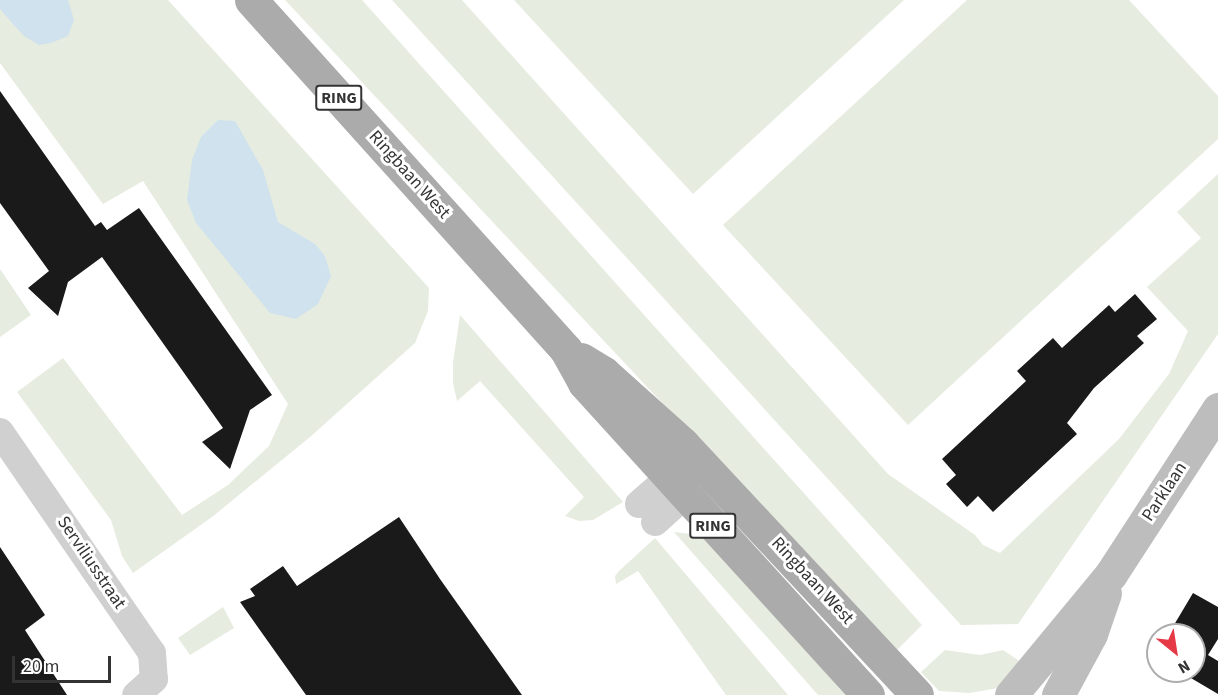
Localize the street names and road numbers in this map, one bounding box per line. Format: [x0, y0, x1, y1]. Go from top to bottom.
road number: RING [315, 85, 363, 111]
street label: Ringbaan West [364, 126, 454, 224]
street label: Parklaan [1138, 458, 1192, 526]
street label: Serviliusstraat [52, 512, 130, 614]
road number: RING [689, 513, 737, 539]
street label: Ringbaan West [766, 533, 858, 629]

